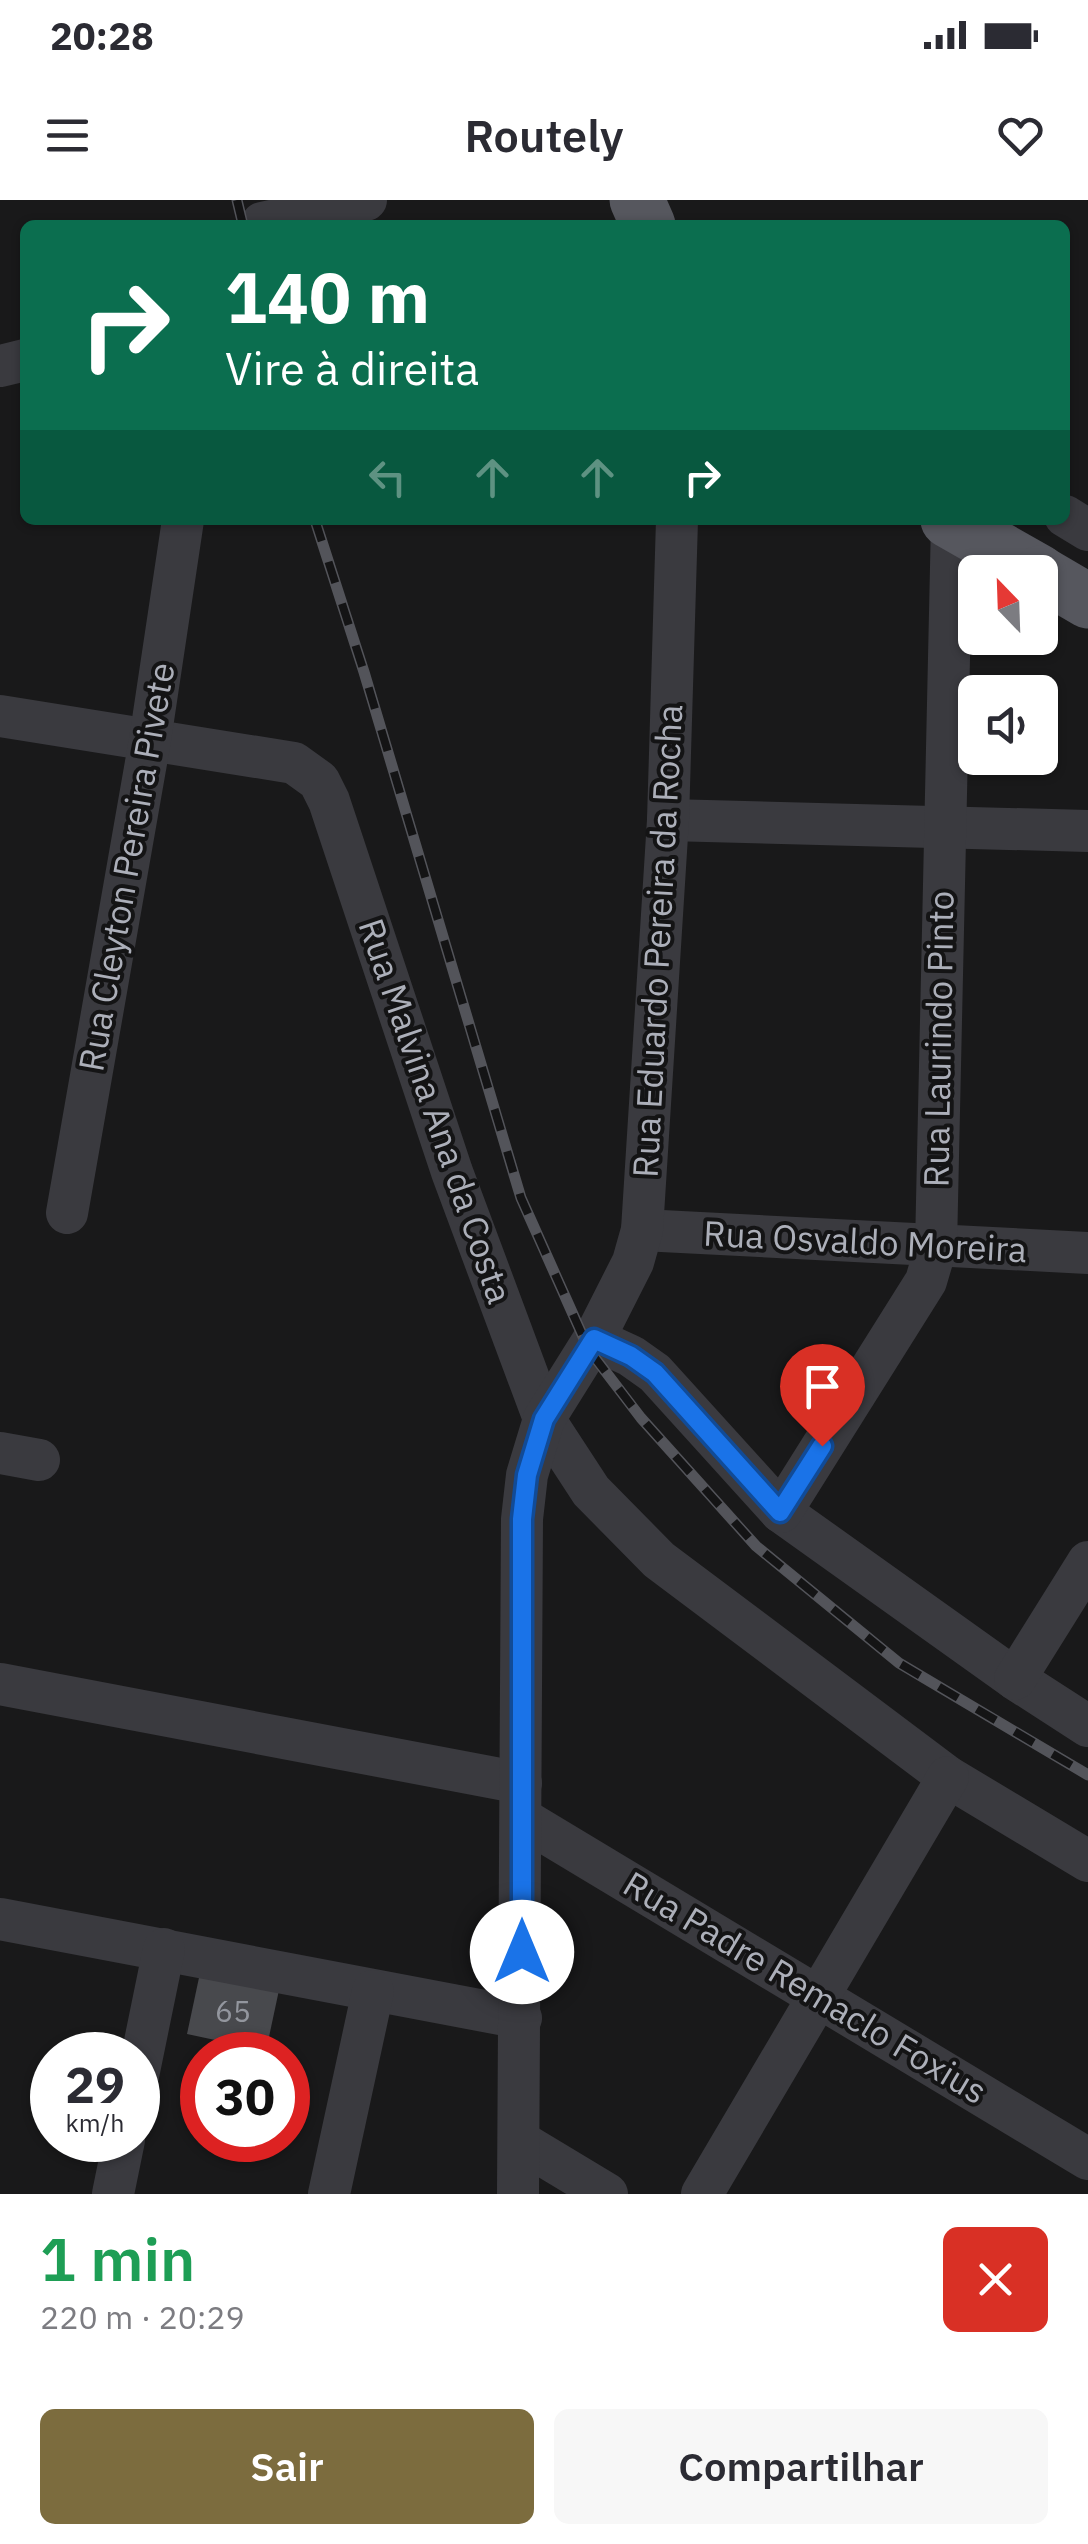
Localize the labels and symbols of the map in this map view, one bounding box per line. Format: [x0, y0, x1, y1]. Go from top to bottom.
north arrow [958, 555, 1058, 655]
street label: Rua Cleyton Pereira Pivete [67, 659, 185, 1075]
street label: Rua Eduardo Pereira da Rocha [622, 703, 692, 1179]
street label: Rua Laurindo Pinto [912, 890, 964, 1188]
street label: Rua Malvina Ana da Costa [348, 912, 523, 1309]
street label: Rua Osvaldo Moreira [702, 1210, 1028, 1272]
pin [780, 1344, 865, 1447]
street label: Rua Padre Remaclo Foxius [615, 1860, 996, 2114]
position arrow [470, 1900, 574, 2004]
house number: 65 [215, 1991, 251, 2030]
speed limit sign: 30 [180, 2032, 310, 2162]

